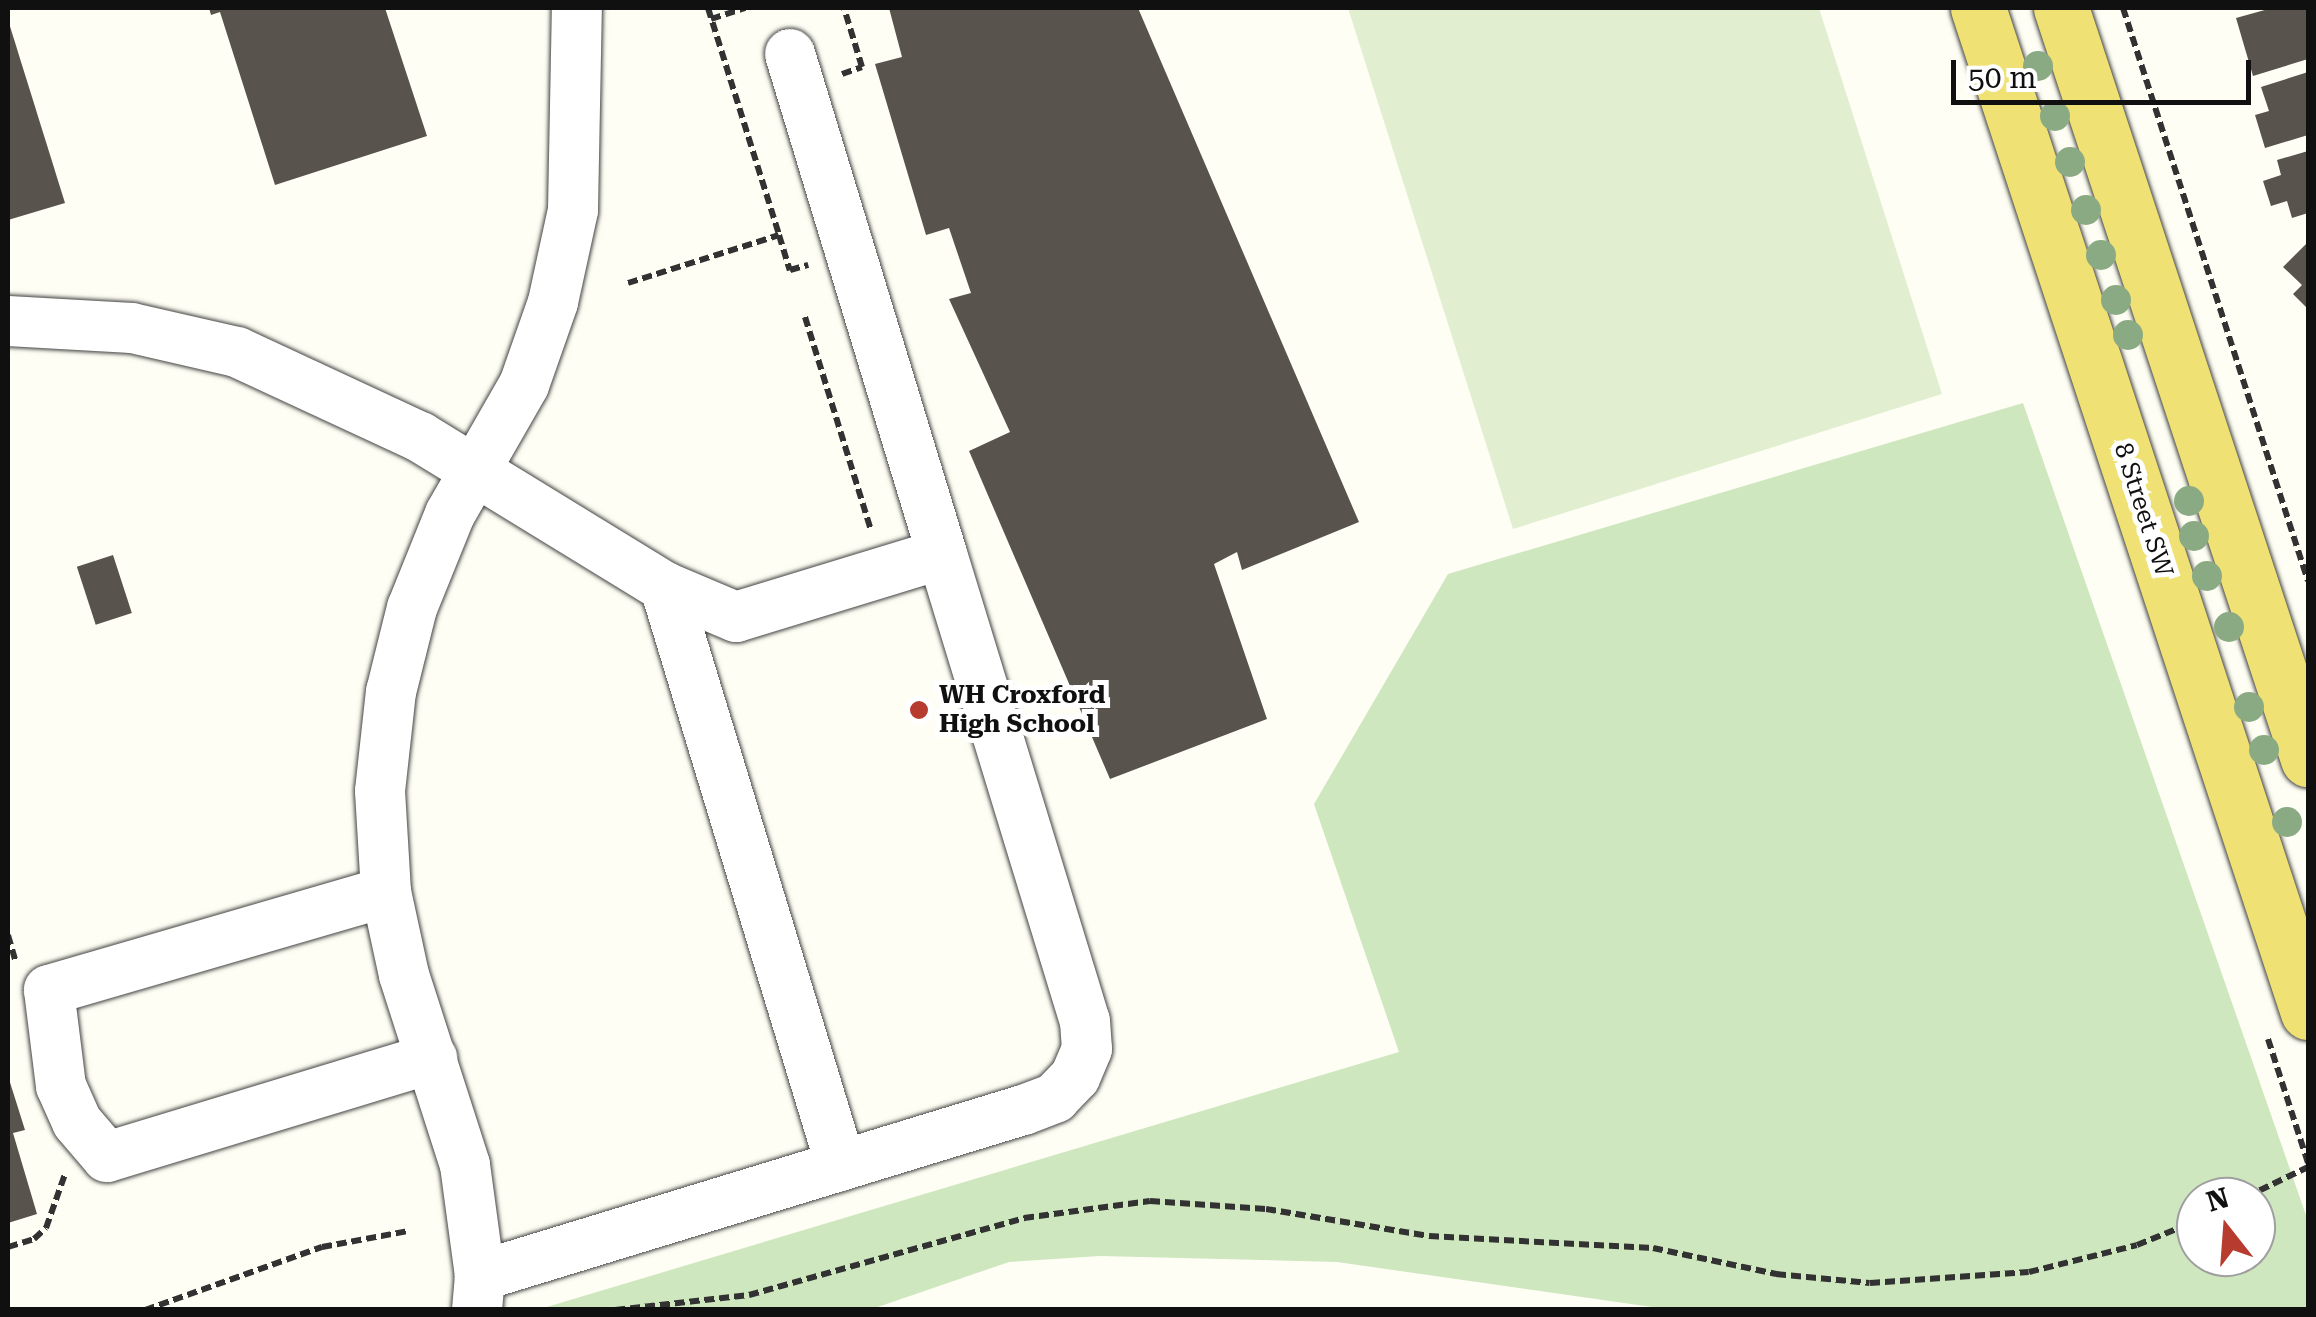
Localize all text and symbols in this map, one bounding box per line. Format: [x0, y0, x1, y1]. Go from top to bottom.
scale bar [1956, 40, 2256, 102]
text: 50 m [1968, 60, 2037, 95]
street label: 8 Street SW [2107, 439, 2179, 581]
place label: WH Croxford High School [939, 681, 1105, 740]
marker: WH Croxford High School [908, 699, 930, 721]
north arrow [2176, 1177, 2276, 1277]
text: N [2203, 1181, 2233, 1219]

